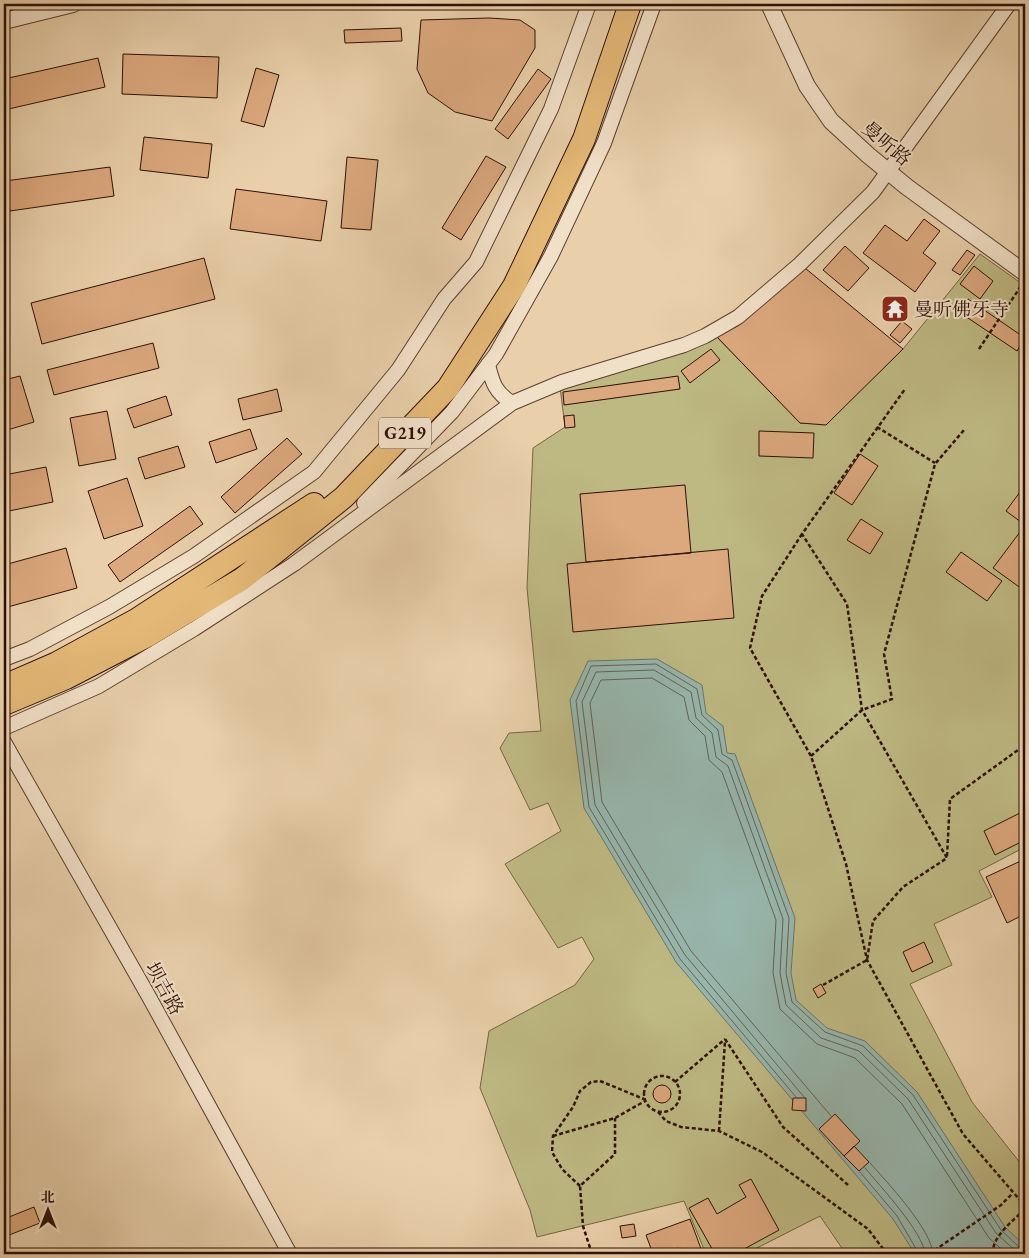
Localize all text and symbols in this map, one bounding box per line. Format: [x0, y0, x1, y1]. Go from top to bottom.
street label: 曼听路 [857, 115, 917, 171]
temple icon: 曼听佛牙寺 [880, 294, 910, 324]
place label: 曼听佛牙寺 [914, 297, 1009, 322]
road number: G219 [379, 418, 431, 448]
street label: 坝吉路 [140, 957, 189, 1019]
north arrow [22, 1186, 72, 1236]
text: 北 [41, 1188, 55, 1206]

